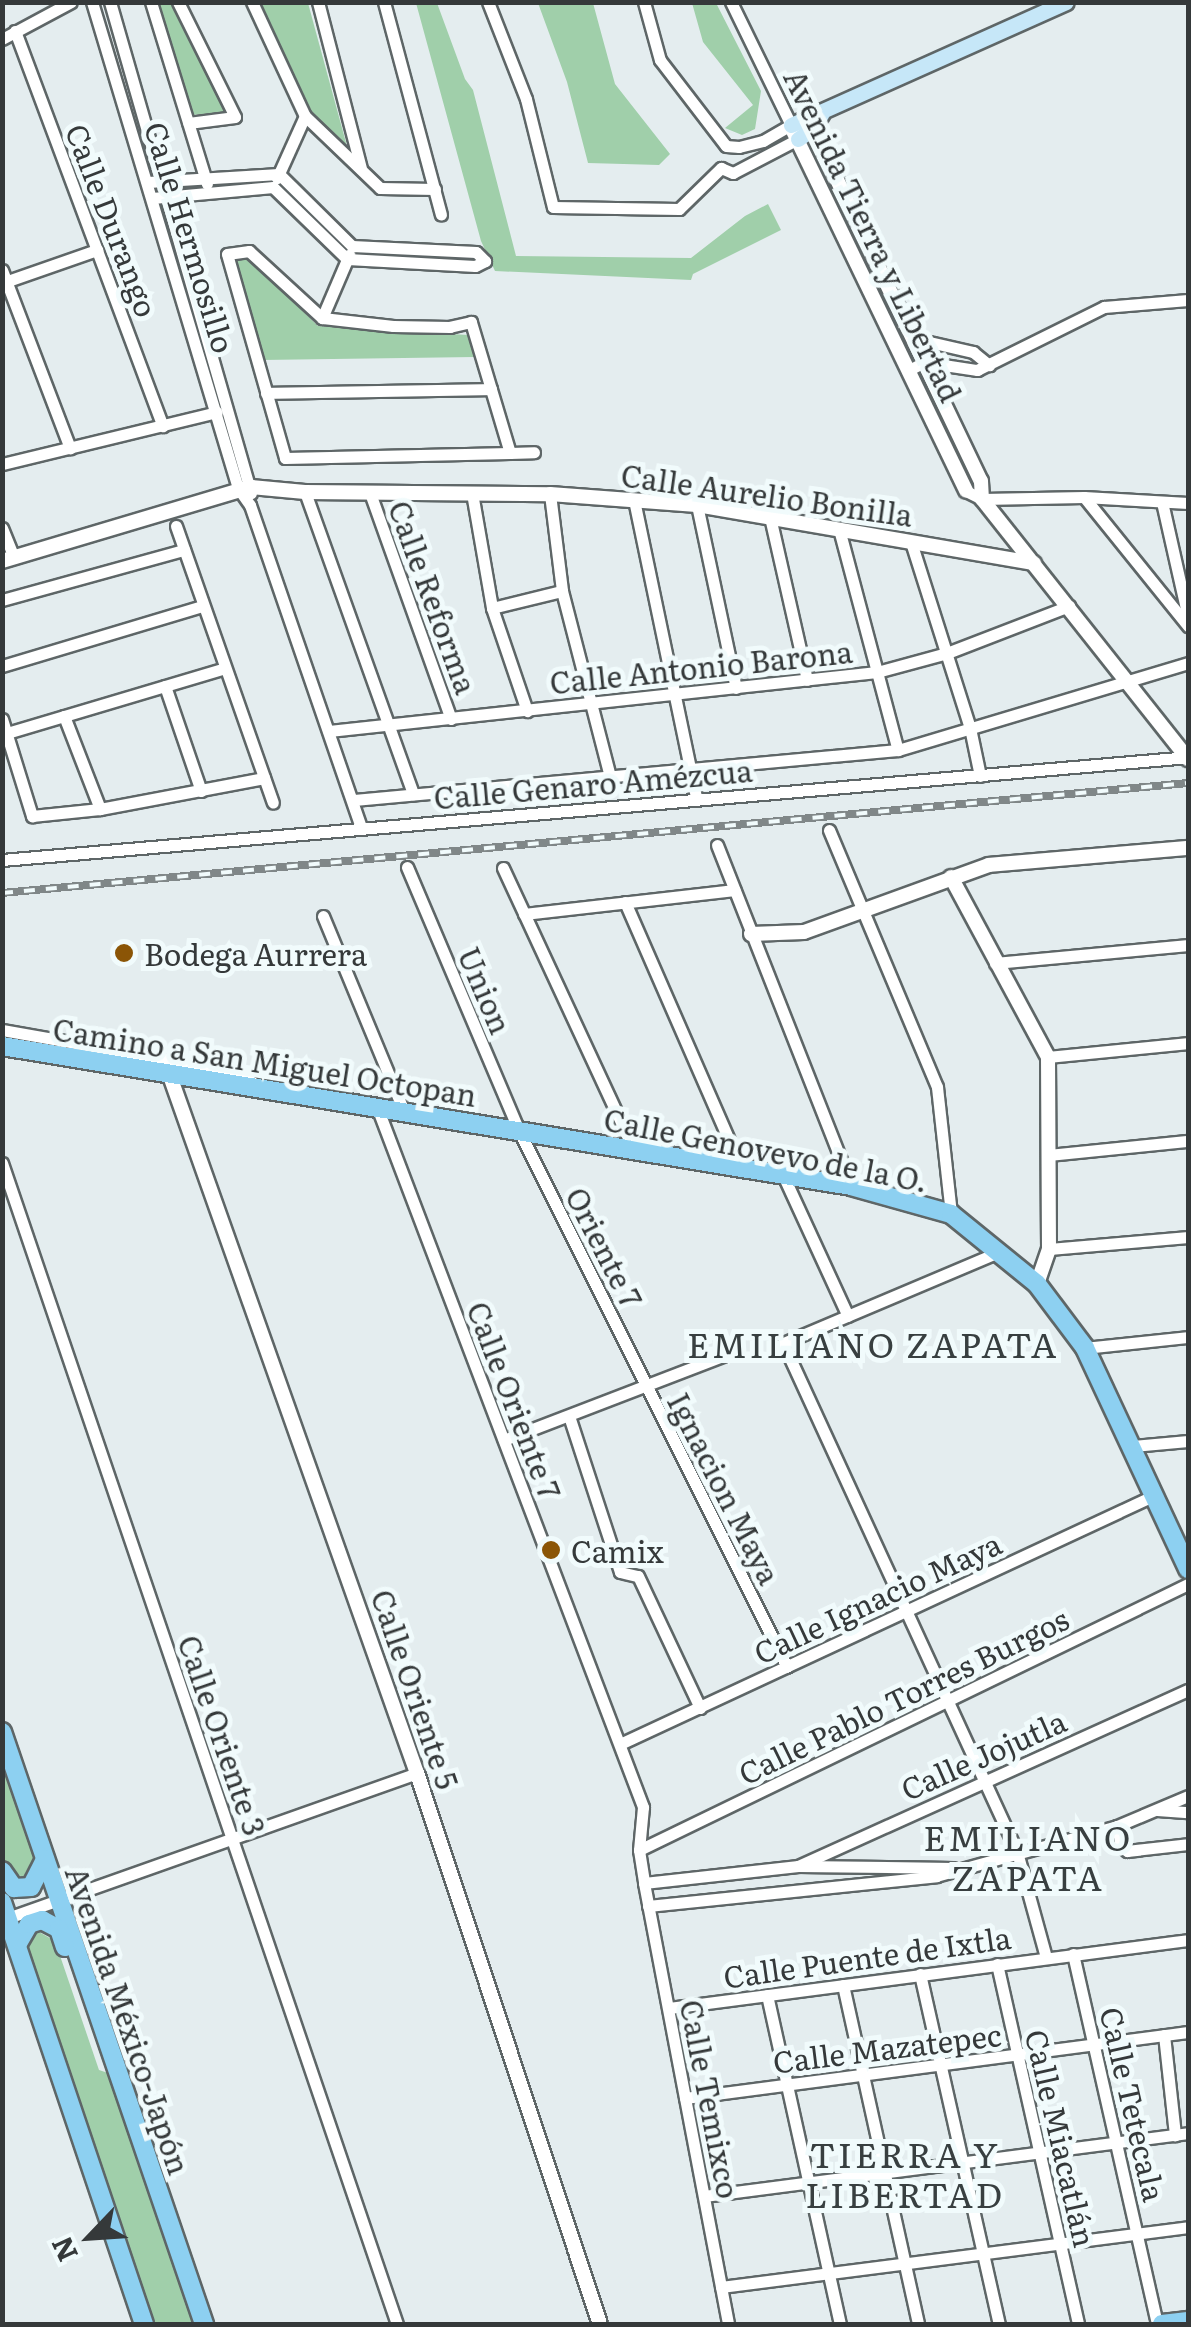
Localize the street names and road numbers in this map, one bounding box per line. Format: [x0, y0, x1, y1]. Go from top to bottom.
street label: Avenida Tierra y Libertad [778, 63, 970, 407]
street label: Calle Hermosillo [139, 117, 243, 357]
street label: Calle Durango [60, 118, 166, 322]
street label: Calle Aurelio Bonilla [619, 456, 915, 532]
street label: Calle Reforma [382, 496, 486, 698]
street label: Calle Antonio Barona [548, 632, 854, 700]
street label: Calle Genaro Amézcua [432, 751, 754, 815]
street label: Union [452, 941, 520, 1039]
street label: Camino a San Miguel Octopan [51, 1010, 479, 1112]
street label: Calle Genovevo de la O. [601, 1100, 931, 1198]
street label: Oriente 7 [559, 1181, 651, 1313]
street label: Calle Oriente 7 [461, 1296, 569, 1504]
street label: Ignacion Maya [661, 1386, 789, 1590]
street label: Calle Ignacio Maya [748, 1524, 1006, 1670]
street label: Calle Oriente 5 [365, 1585, 467, 1793]
street label: Calle Pablo Torres Burgos [732, 1599, 1074, 1791]
street label: Calle Oriente 3 [172, 1630, 274, 1840]
street label: Calle Jojutla [895, 1702, 1071, 1806]
street label: Avenida México-Japón [59, 1861, 199, 2179]
street label: Calle Puente de Ixtla [721, 1918, 1013, 1994]
street label: Calle Temixco [674, 1997, 748, 2201]
street label: Calle Tetecala [1094, 2003, 1174, 2205]
street label: Calle Mazatepec [771, 2015, 1003, 2079]
street label: Calle Miacatlán [1019, 2026, 1105, 2250]

